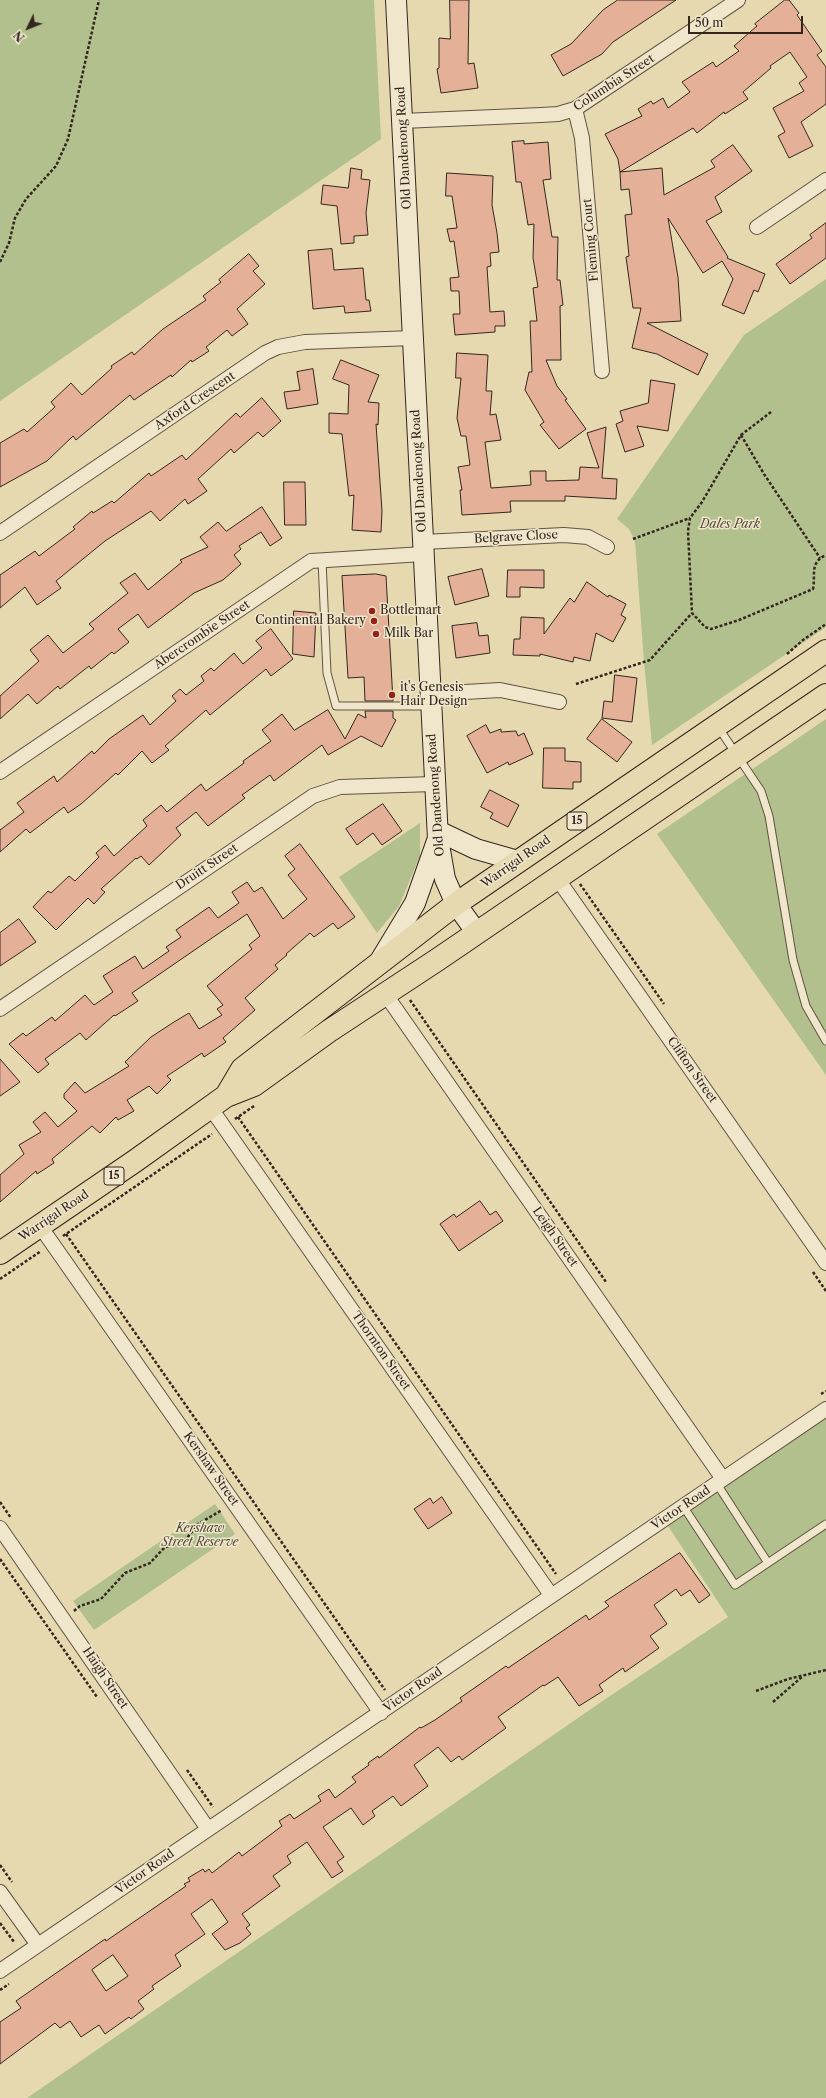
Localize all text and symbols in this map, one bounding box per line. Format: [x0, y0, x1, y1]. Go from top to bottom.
north arrow [8, 8, 48, 48]
scale bar [690, 8, 805, 34]
text: 50 m [695, 15, 724, 30]
text: N [11, 28, 28, 44]
street label: Columbia Street [571, 52, 657, 114]
street label: Old Dandenong Road [394, 86, 414, 210]
street label: Fleming Court [580, 198, 602, 282]
street label: Axford Crescent [152, 369, 238, 433]
street label: Old Dandenong Road [409, 409, 429, 533]
park label: Dales Park [700, 518, 760, 532]
street label: Belgrave Close [474, 528, 558, 546]
street label: Abercrombie Street [151, 598, 253, 672]
place label: Bottlemart [380, 604, 441, 618]
marker: Bottlemart [367, 606, 377, 616]
place label: Continental Bakery [255, 614, 366, 628]
marker: Continental Bakery [369, 616, 379, 626]
place label: Milk Bar [384, 627, 433, 641]
marker: Milk Bar [371, 629, 381, 639]
place label: it's Genesis Hair Design [400, 681, 468, 709]
marker: it's Genesis Hair Design [387, 690, 397, 700]
street label: Old Dandenong Road [425, 733, 447, 857]
road number: 15 [567, 812, 587, 830]
street label: Warrigal Road [479, 833, 553, 891]
street label: Druitt Street [173, 841, 241, 893]
street label: Clifton Street [664, 1034, 720, 1106]
road number: 15 [104, 1167, 124, 1185]
street label: Warrigal Road [16, 1187, 92, 1245]
street label: Leigh Street [529, 1204, 581, 1270]
street label: Thornton Street [349, 1309, 413, 1393]
street label: Kershaw Street [180, 1429, 242, 1509]
street label: Victor Road [649, 1483, 713, 1533]
park label: Kershaw Street Reserve [162, 1522, 238, 1550]
street label: Haigh Street [79, 1644, 131, 1712]
street label: Victor Road [381, 1665, 445, 1715]
street label: Victor Road [113, 1847, 177, 1897]

